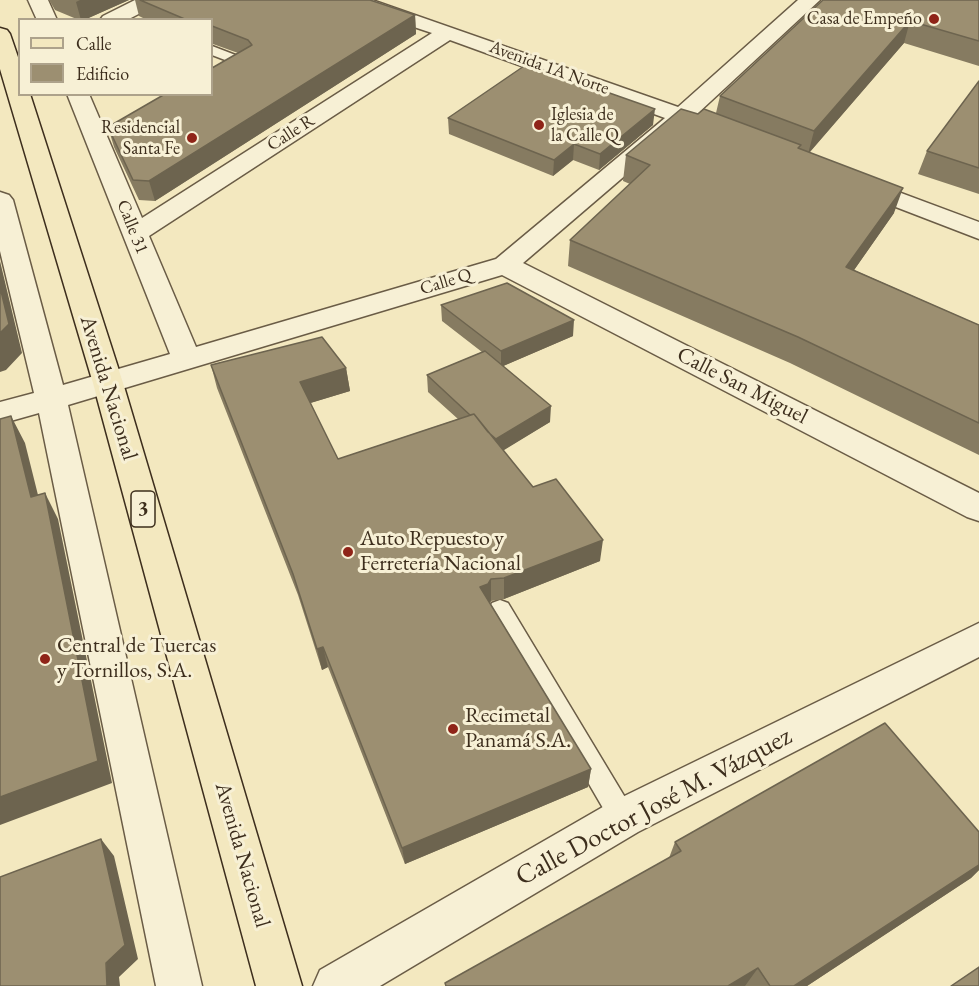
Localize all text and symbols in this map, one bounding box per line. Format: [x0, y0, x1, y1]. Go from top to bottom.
place label: Casa de Empeño [807, 8, 922, 30]
marker: Casa de Empeño [927, 12, 941, 26]
legend [18, 18, 213, 96]
text: Calle [76, 32, 112, 55]
street label: Avenida 1A Norte [486, 36, 612, 100]
text: Edificio [76, 62, 129, 85]
place label: Iglesia de la Calle Q [551, 104, 619, 146]
street label: Calle R [263, 110, 319, 156]
place label: Residencial Santa Fe [101, 117, 180, 160]
marker: Iglesia de la Calle Q [532, 118, 546, 132]
marker: Residencial Santa Fe [185, 131, 199, 145]
street label: Calle 31 [111, 197, 153, 257]
street label: Calle Q [418, 264, 474, 300]
street label: Avenida Nacional [73, 313, 143, 463]
street label: Calle San Miguel [672, 342, 812, 430]
road number: 3 [131, 491, 155, 527]
place label: Auto Repuesto y Ferretería Nacional [360, 526, 521, 578]
marker: Auto Repuesto y Ferretería Nacional [341, 545, 355, 559]
place label: Central de Tuercas y Tornillos, S.A. [57, 633, 216, 684]
marker: Central de Tuercas y Tornillos, S.A. [38, 652, 52, 666]
place label: Recimetal Panamá S.A. [465, 703, 571, 754]
street label: Calle Doctor José M. Vázquez [510, 720, 798, 894]
marker: Recimetal Panamá S.A. [446, 722, 460, 736]
street label: Avenida Nacional [209, 779, 275, 931]

